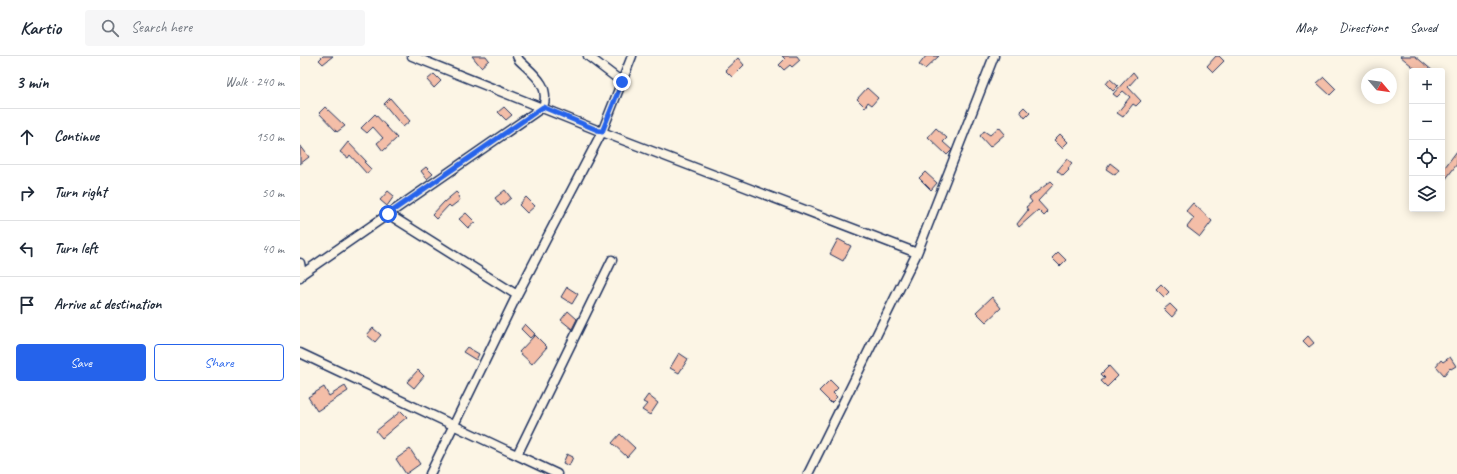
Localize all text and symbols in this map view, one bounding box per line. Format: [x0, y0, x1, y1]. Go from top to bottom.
search box [85, 10, 365, 46]
text: Kartio [20, 16, 61, 40]
icon: search [99, 17, 121, 39]
text: Search here [131, 18, 192, 37]
text: Map [1296, 19, 1317, 36]
text: Directions [1339, 19, 1388, 36]
text: Saved [1410, 19, 1437, 36]
north arrow [1361, 68, 1397, 104]
map controls [1409, 68, 1445, 212]
button: + [1409, 68, 1445, 104]
text: 3 min [16, 72, 49, 93]
route end [613, 73, 631, 91]
text: Walk · 240 m [225, 74, 284, 90]
button: − [1409, 104, 1445, 140]
icon: ahead [16, 126, 38, 148]
text: Continue [54, 127, 99, 146]
text: 150 m [256, 129, 284, 145]
button: locate [1409, 140, 1445, 176]
button: layers [1409, 176, 1445, 212]
icon: right [16, 182, 38, 204]
text: Turn right [54, 183, 107, 202]
text: 50 m [262, 185, 284, 201]
route start [379, 205, 397, 223]
icon: left [16, 238, 38, 260]
text: Turn left [54, 239, 97, 258]
text: 40 m [262, 241, 284, 257]
icon: arrive [16, 294, 38, 316]
text: Arrive at destination [54, 295, 161, 314]
button: Save [16, 344, 146, 381]
button: Share [154, 344, 284, 381]

